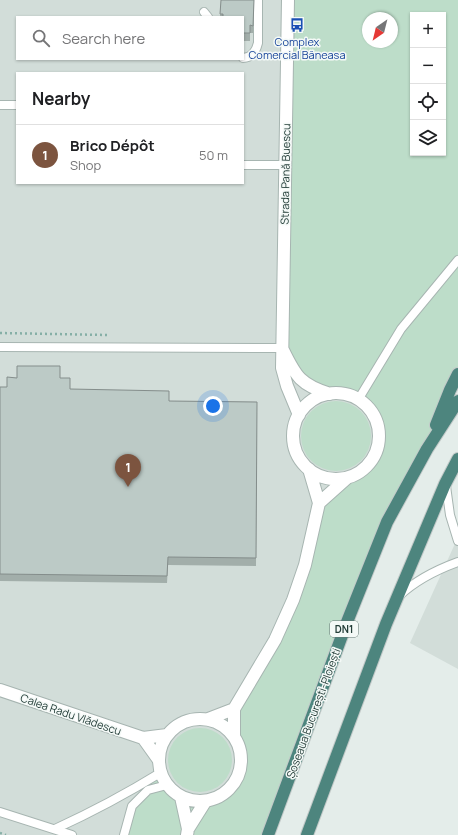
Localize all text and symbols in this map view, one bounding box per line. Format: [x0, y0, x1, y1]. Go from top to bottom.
north arrow [362, 12, 398, 48]
map controls [410, 12, 446, 156]
button: + [410, 12, 446, 48]
search box [16, 16, 244, 60]
bus stop icon: Complex Comercial Băneasa [289, 17, 305, 33]
icon: search [30, 27, 52, 49]
text: Search here [62, 28, 145, 49]
place label: Complex Comercial Băneasa [249, 34, 346, 62]
button: − [410, 48, 446, 84]
button: locate [410, 84, 446, 120]
text: Nearby [32, 87, 90, 110]
button: layers [410, 120, 446, 156]
street label: Strada Pană Buescu [277, 123, 293, 225]
text: Brico Dépôt [70, 135, 155, 156]
text: 1 [42, 146, 48, 164]
text: 50 m [199, 146, 228, 164]
text: Shop [70, 156, 101, 174]
your location [203, 396, 223, 416]
pin: 1 [115, 454, 141, 487]
road number: DN1 [330, 621, 358, 637]
street label: Șoseaua București-Ploiești [282, 646, 344, 780]
street label: Calea Radu Vlădescu [18, 690, 124, 738]

